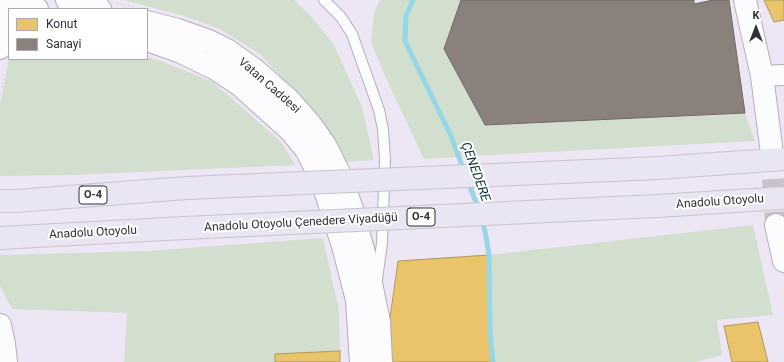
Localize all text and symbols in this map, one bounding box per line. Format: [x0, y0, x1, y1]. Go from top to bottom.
legend [8, 8, 148, 60]
north arrow [736, 8, 776, 48]
text: K [753, 9, 760, 22]
text: Konut [46, 17, 77, 31]
text: Sanayi [46, 37, 81, 51]
street label: Vatan Caddesi [235, 55, 303, 117]
water label: ÇENEDERE [457, 140, 493, 204]
road number: O-4 [79, 186, 107, 204]
street label: Anadolu Otoyolu [676, 192, 764, 212]
road number: O-4 [407, 208, 435, 226]
street label: Anadolu Otoyolu Çenedere Viyadüğü [204, 211, 398, 235]
street label: Anadolu Otoyolu [49, 224, 137, 242]

